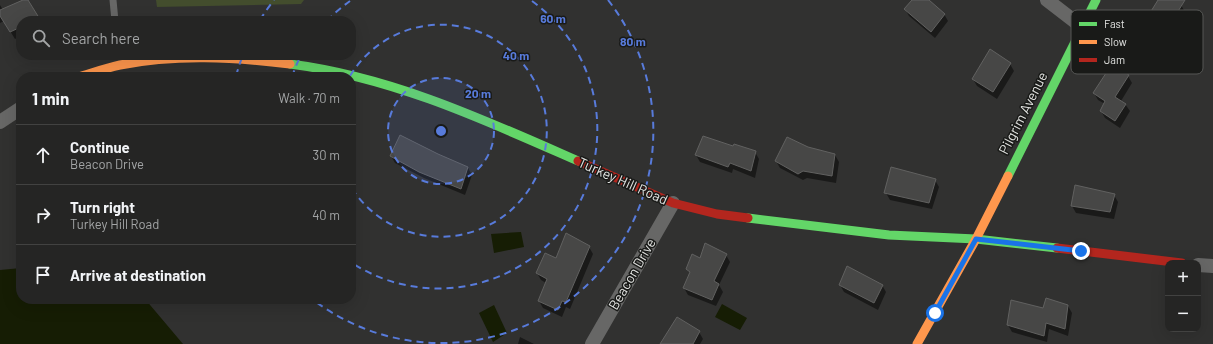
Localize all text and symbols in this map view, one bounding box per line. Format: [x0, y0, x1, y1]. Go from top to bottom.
legend [1071, 10, 1203, 74]
text: 60 m [540, 11, 566, 25]
search box [16, 16, 356, 60]
text: Fast [1104, 17, 1125, 30]
icon: search [30, 27, 52, 49]
text: Search here [62, 29, 140, 47]
text: 80 m [620, 34, 646, 48]
text: Slow [1104, 35, 1127, 48]
text: 40 m [503, 48, 529, 62]
text: Jam [1104, 53, 1125, 66]
street label: Pilgrim Avenue [995, 69, 1051, 157]
text: 20 m [465, 86, 491, 100]
text: 1 min [32, 88, 69, 108]
text: Walk · 70 m [278, 90, 340, 106]
centre of rings [434, 124, 448, 138]
text: Continue [70, 138, 130, 156]
icon: ahead [32, 144, 54, 166]
text: 30 m [313, 147, 340, 163]
street label: Turkey Hill Road [576, 153, 671, 208]
text: Beacon Drive [70, 156, 144, 172]
text: Turn right [70, 198, 135, 216]
icon: right [32, 204, 54, 226]
text: 40 m [312, 207, 340, 223]
text: Turkey Hill Road [70, 216, 159, 232]
street label: Beacon Drive [604, 235, 659, 313]
route end [1072, 242, 1090, 260]
map controls [1165, 260, 1201, 332]
button: + [1165, 260, 1201, 296]
icon: arrive [32, 264, 54, 286]
text: Arrive at destination [70, 266, 206, 284]
button: − [1165, 296, 1201, 332]
route start [926, 304, 944, 322]

